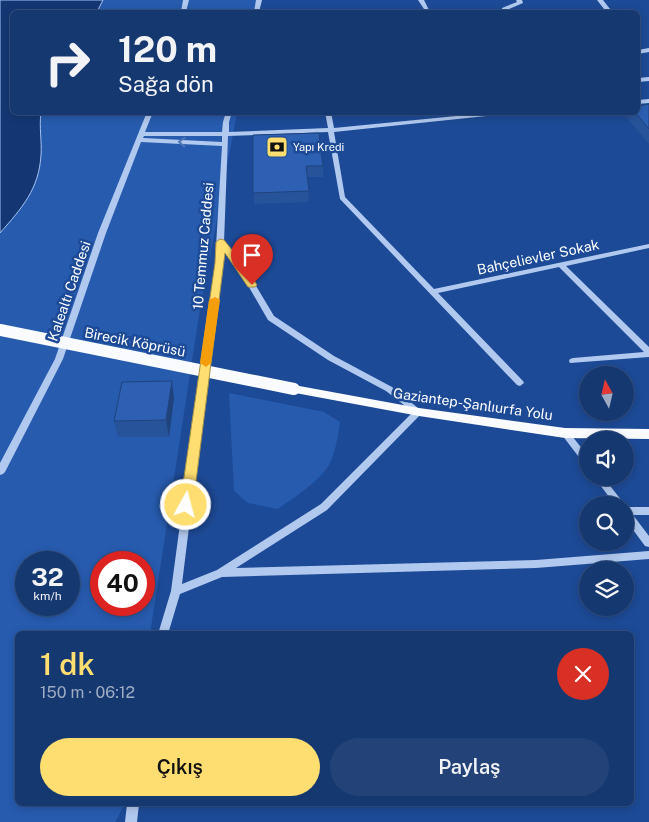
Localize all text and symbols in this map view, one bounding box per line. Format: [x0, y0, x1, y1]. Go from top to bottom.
text: 120 m [118, 29, 217, 70]
icon: right [35, 30, 100, 95]
text: Sağa dön [118, 71, 214, 97]
bank icon: Yapı Kredi [265, 135, 289, 159]
one-way arrow [178, 137, 186, 148]
place label: Yapı Kredi [293, 141, 344, 153]
street label: 10 Temmuz Caddesi [189, 182, 217, 310]
pin [231, 234, 273, 285]
street label: Bahçelievler Sokak [475, 236, 601, 278]
street label: Kalealtı Caddesi [44, 239, 94, 343]
icon: arrive [238, 241, 266, 269]
street label: Birecik Köprüsü [83, 324, 187, 360]
north arrow [579, 366, 634, 421]
map controls [579, 366, 634, 616]
street label: Gaziantep-Şanlıurfa Yolu [392, 385, 554, 423]
button: sound [579, 431, 634, 486]
position arrow [159, 478, 211, 530]
button: search [579, 496, 634, 551]
speed limit sign: 40 [90, 551, 155, 616]
button: layers [579, 561, 634, 616]
text: 32 [31, 562, 64, 592]
text: km/h [33, 589, 62, 603]
text: 1 dk [40, 646, 95, 682]
button: close [557, 648, 609, 700]
text: 150 m · 06:12 [40, 683, 135, 702]
button: Çıkış [40, 738, 320, 796]
button: Paylaş [330, 738, 609, 796]

